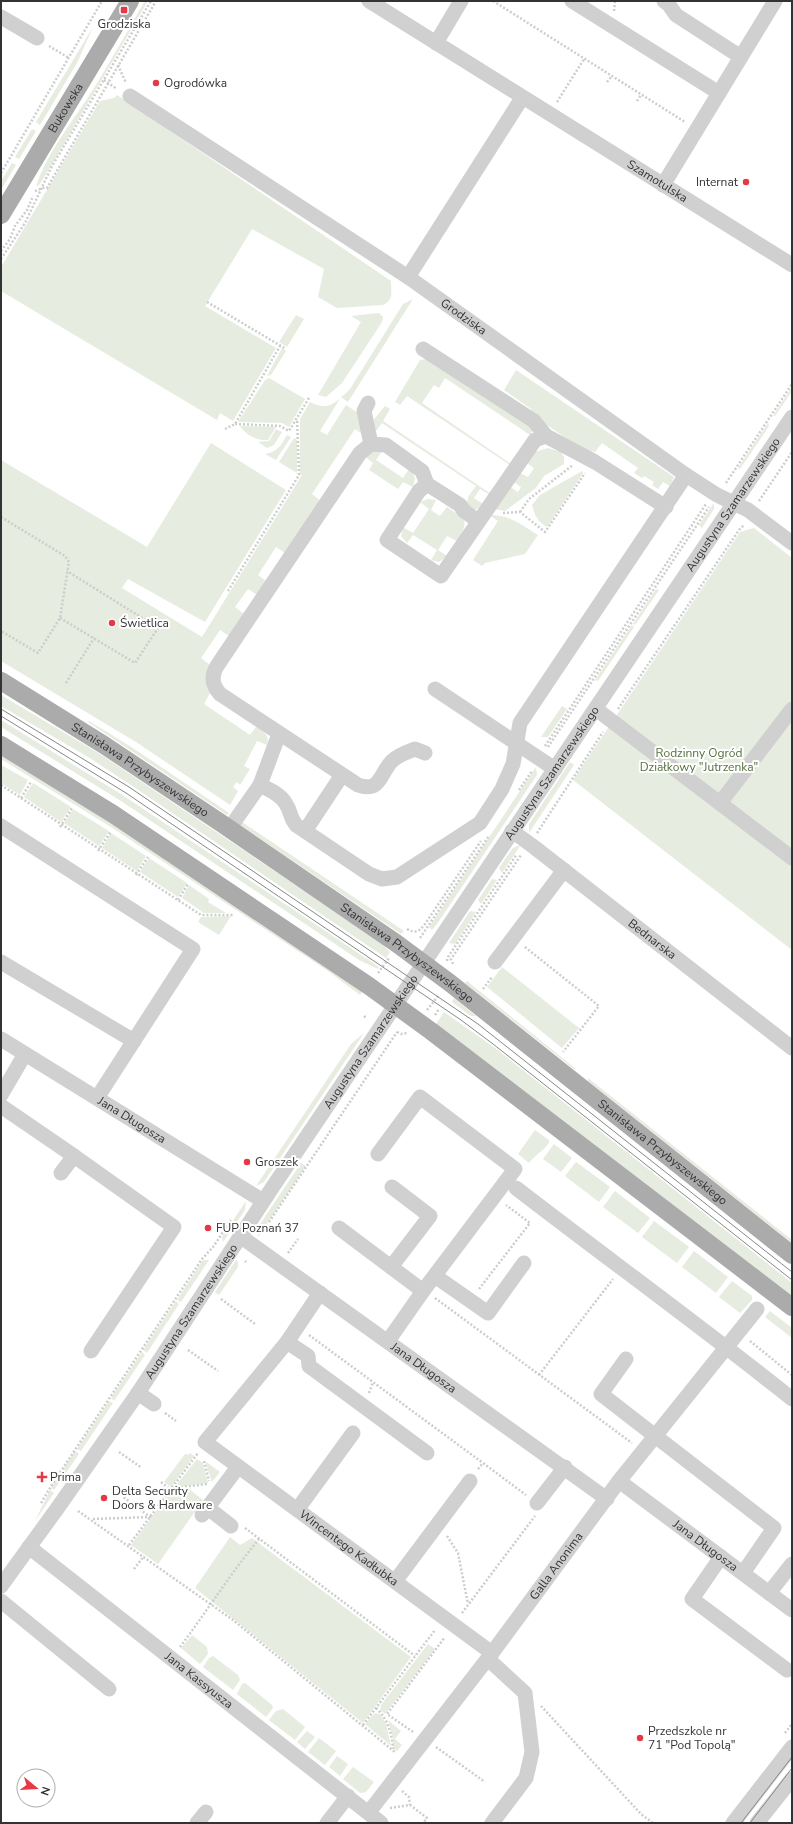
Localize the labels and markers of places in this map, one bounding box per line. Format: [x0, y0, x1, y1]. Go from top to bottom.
marker: Grodziska [119, 5, 129, 15]
place label: Grodziska [97, 16, 151, 32]
place label: Ogrodówka [164, 75, 227, 91]
marker: Ogrodówka [151, 78, 161, 88]
place label: Internat [696, 174, 739, 190]
marker: Internat [741, 177, 751, 187]
place label: Świetlica [120, 615, 169, 631]
marker: Świetlica [107, 618, 117, 628]
place label: Groszek [255, 1154, 299, 1170]
marker: Groszek [242, 1157, 252, 1167]
place label: FUP Poznań 37 [216, 1220, 299, 1236]
marker: FUP Poznań 37 [203, 1223, 213, 1233]
place label: Prima [50, 1469, 81, 1485]
marker: Prima [37, 1472, 47, 1482]
place label: Delta Security Doors & Hardware [112, 1483, 212, 1513]
marker: Delta Security Doors & Hardware [99, 1493, 109, 1503]
place label: Przedszkole nr 71 "Pod Topolą" [648, 1723, 736, 1753]
marker: Przedszkole nr 71 "Pod Topolą" [635, 1733, 645, 1743]

